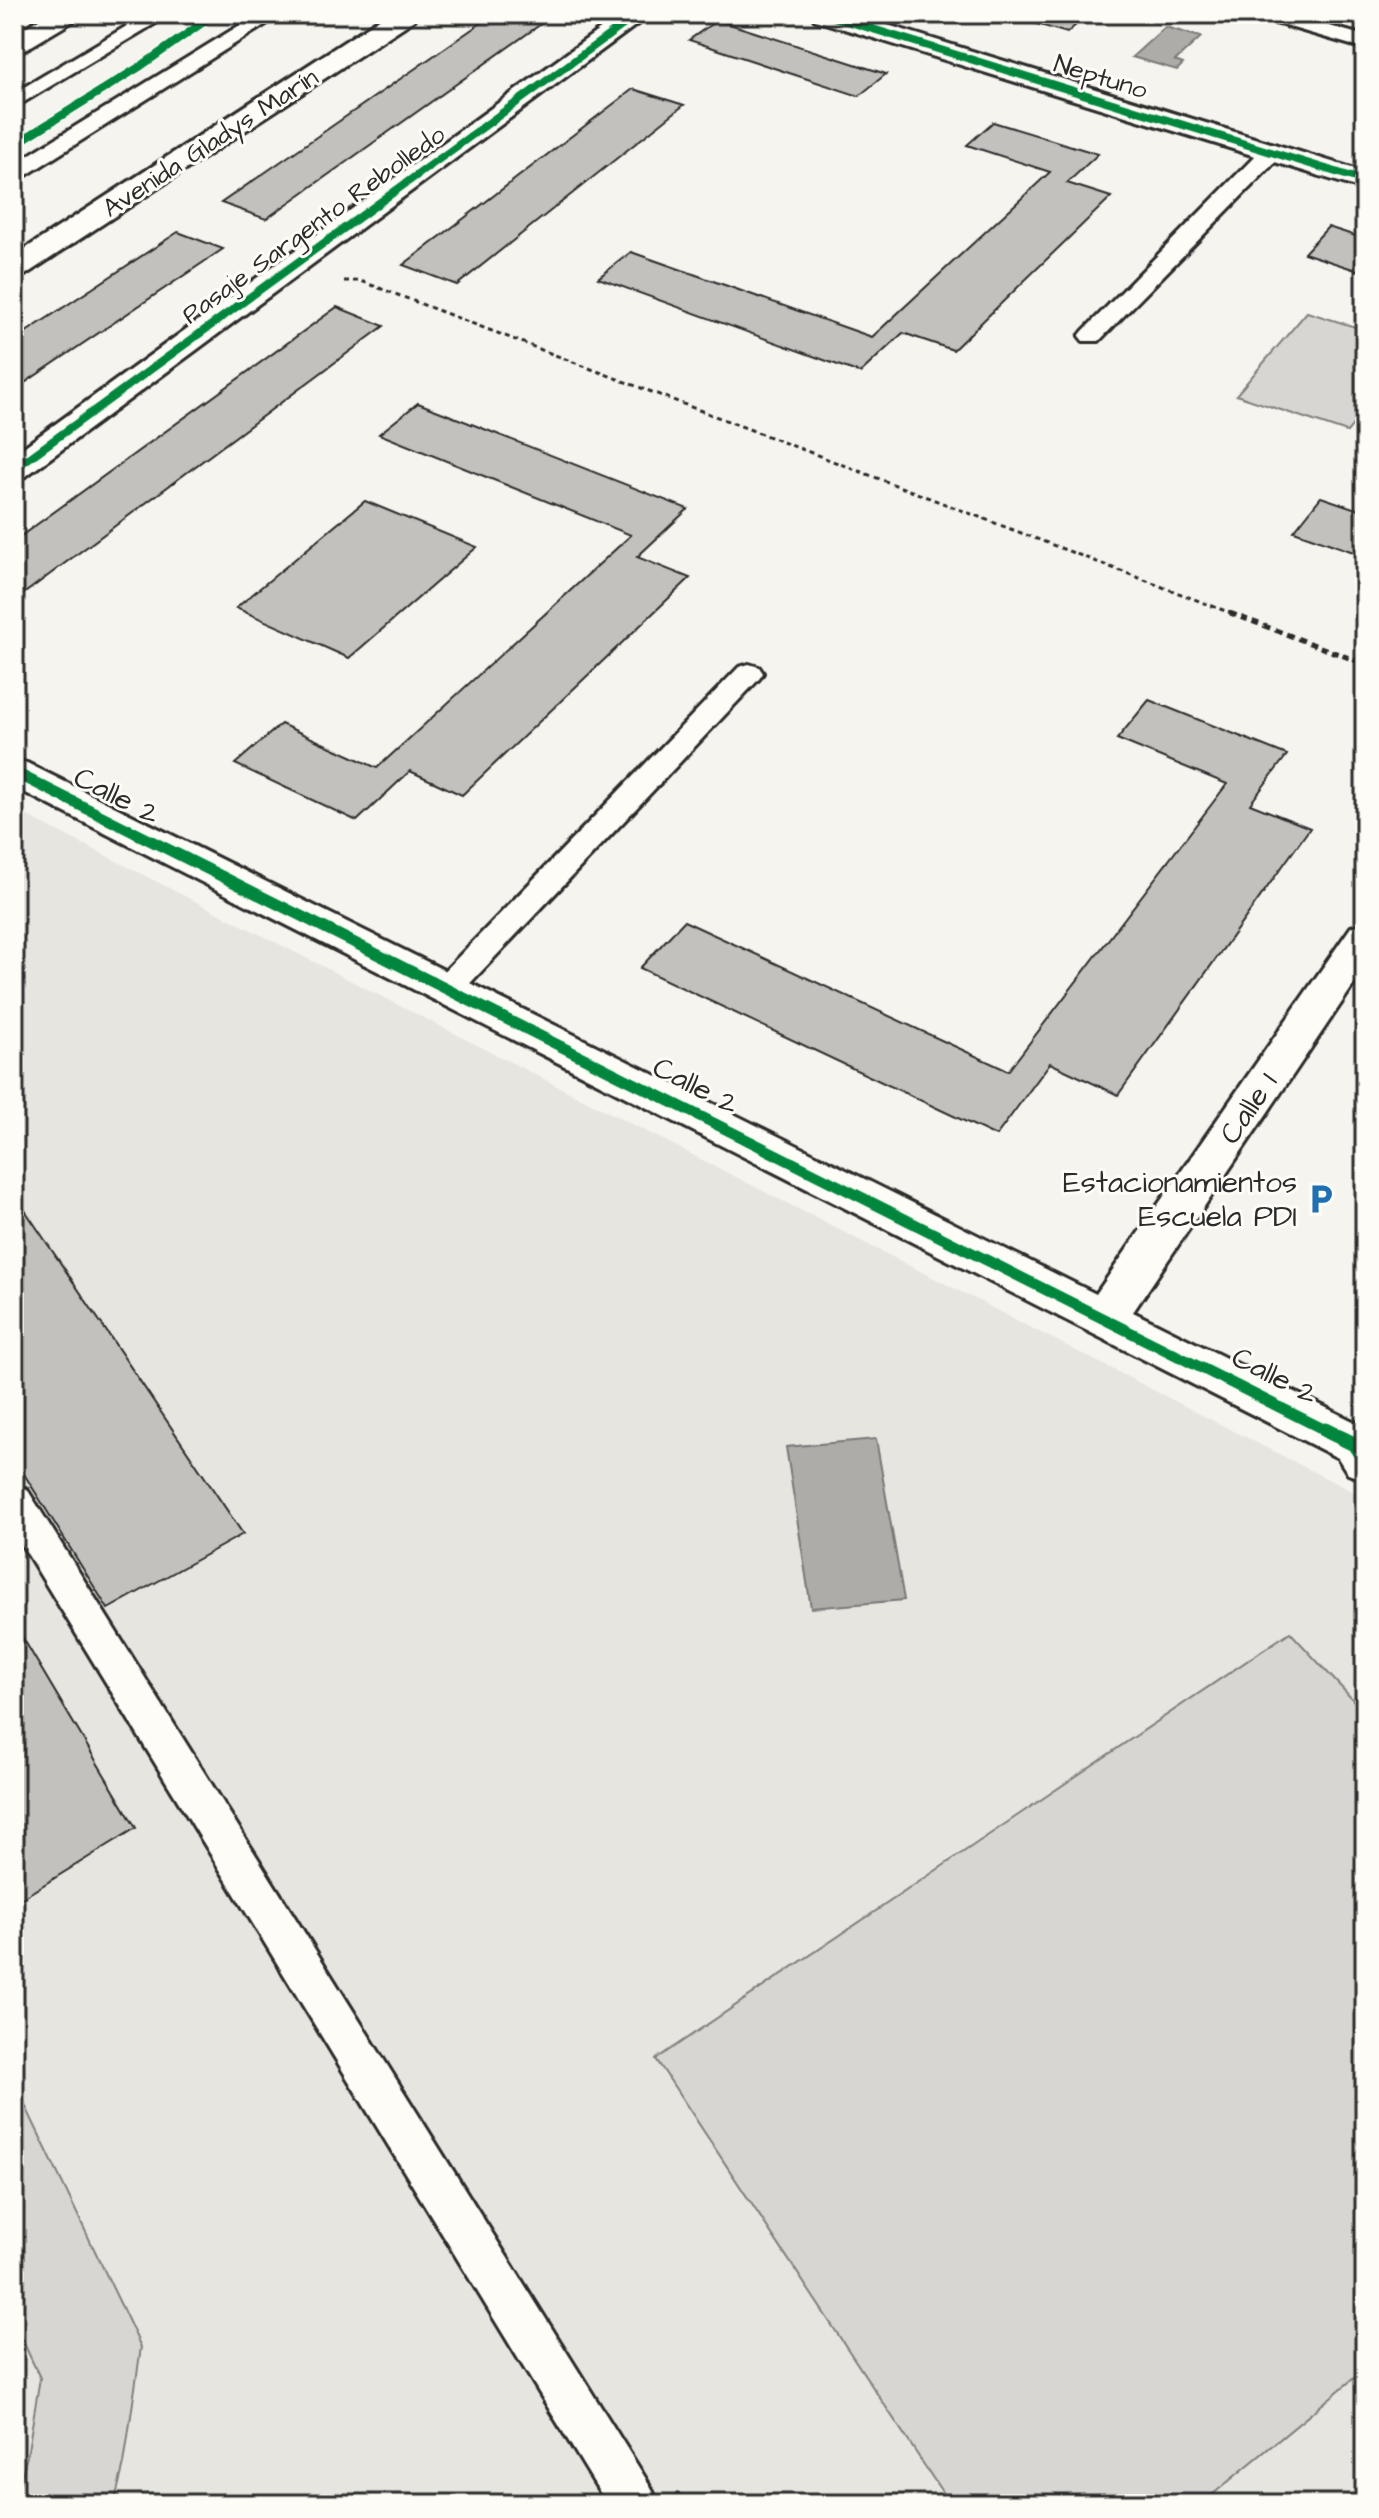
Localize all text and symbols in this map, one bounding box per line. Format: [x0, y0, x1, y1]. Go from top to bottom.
street label: Neptuno [1049, 46, 1152, 108]
street label: Avenida Gladys Marín [96, 60, 326, 228]
street label: Pasaje Sargento Rebolledo [175, 117, 454, 334]
street label: Calle 2 [66, 756, 167, 835]
street label: Calle 2 [645, 1046, 746, 1125]
street label: Calle 1 [1210, 1064, 1288, 1153]
place label: Estacionamientos Escuela PDI [1063, 1162, 1297, 1238]
parking icon: Estacionamientos Escuela PDI [1304, 1182, 1338, 1216]
street label: Calle 2 [1224, 1336, 1325, 1415]

